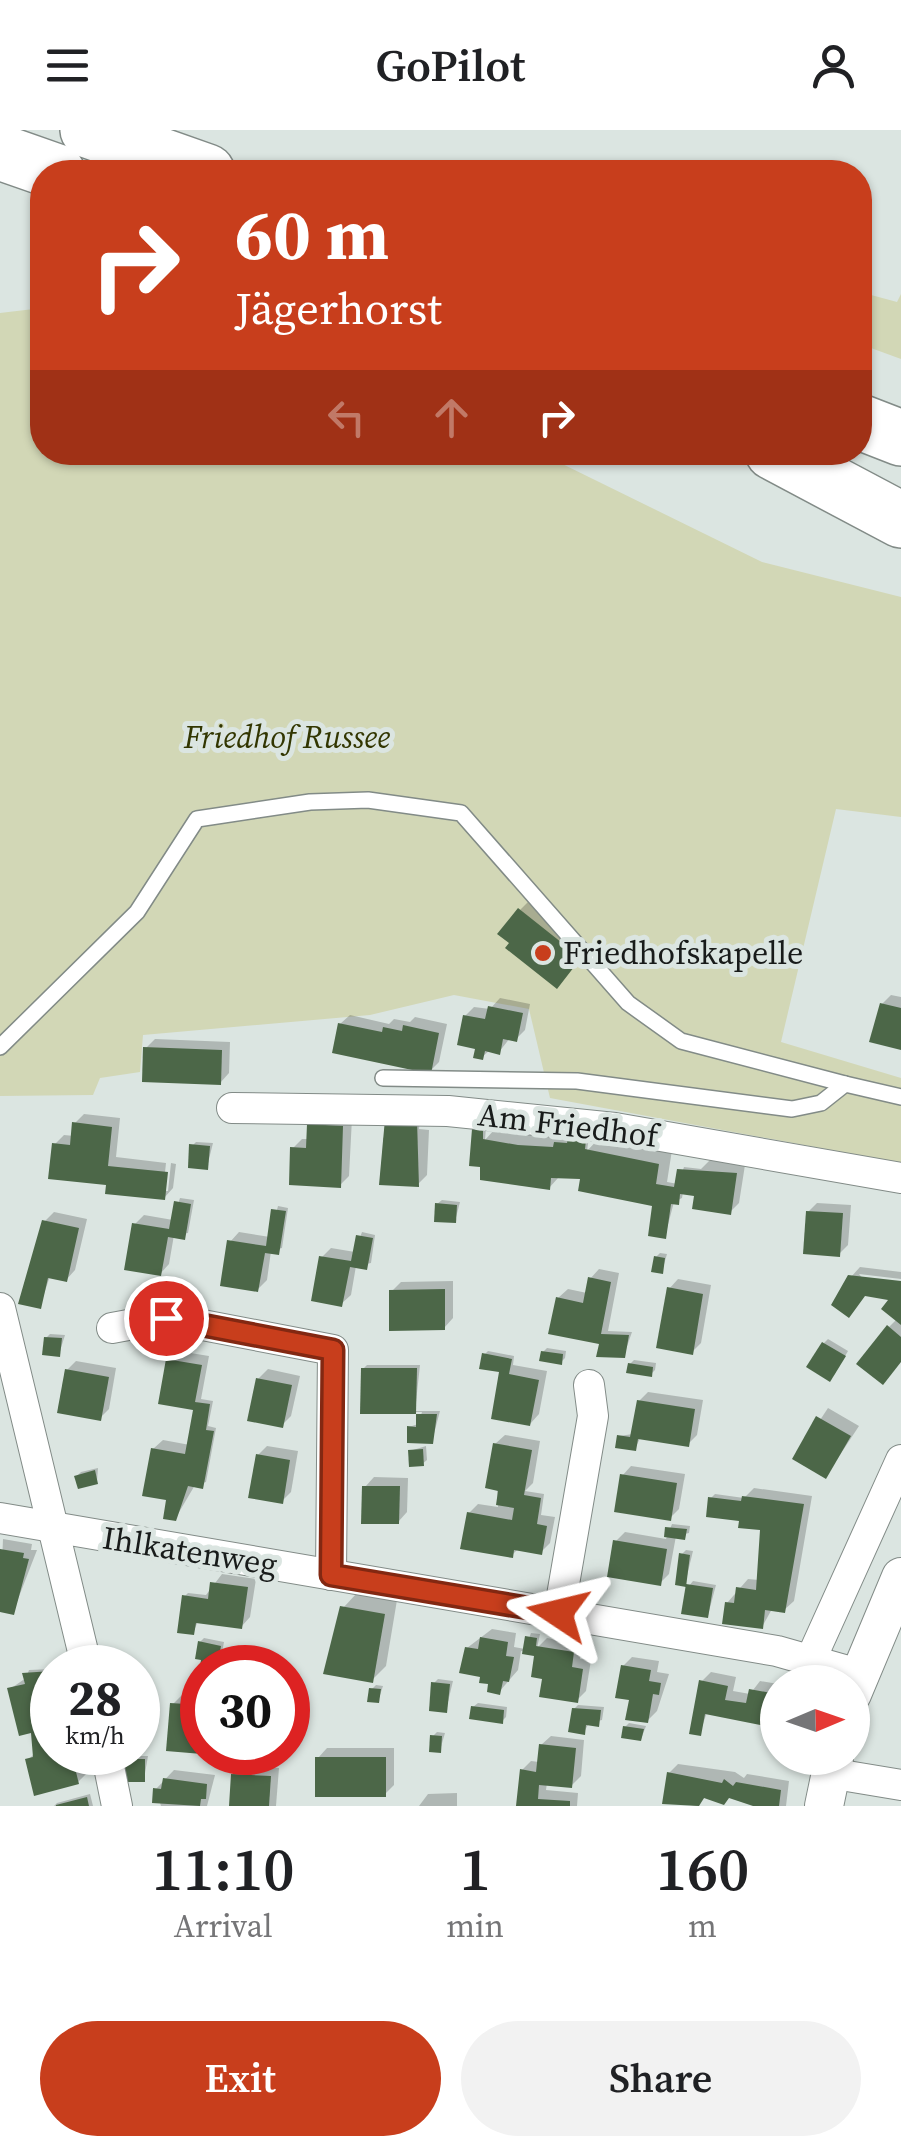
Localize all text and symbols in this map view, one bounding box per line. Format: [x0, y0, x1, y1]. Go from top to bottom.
text: GoPilot [376, 34, 525, 96]
icon: menu [40, 38, 95, 93]
icon: person [806, 38, 861, 93]
text: 60 m [235, 186, 389, 282]
icon: right [70, 200, 200, 330]
text: Jägerhorst [235, 277, 442, 339]
icon: left [319, 390, 374, 445]
icon: ahead [424, 390, 479, 445]
icon: right [529, 390, 584, 445]
park label: Friedhof Russee [183, 715, 390, 759]
place label: Friedhofskapelle [563, 931, 803, 975]
marker: Friedhofskapelle [532, 942, 554, 964]
street label: Am Friedhof [475, 1092, 663, 1158]
pin [124, 1276, 209, 1361]
icon: arrive [139, 1291, 194, 1346]
street label: Ihlkatenweg [99, 1515, 281, 1587]
position arrow [506, 1561, 610, 1665]
speed limit sign: 30 [180, 1645, 310, 1775]
text: 28 [68, 1663, 122, 1732]
north arrow [760, 1665, 870, 1775]
map controls [760, 1665, 870, 1775]
text: km/h [65, 1718, 125, 1752]
text: 11:10 [152, 1828, 295, 1910]
text: 1 [460, 1828, 491, 1910]
text: 160 [656, 1828, 749, 1910]
text: Arrival [174, 1904, 273, 1948]
text: min [446, 1904, 504, 1948]
text: m [688, 1904, 717, 1948]
button: Exit [40, 2021, 441, 2136]
button: Share [461, 2021, 861, 2136]

